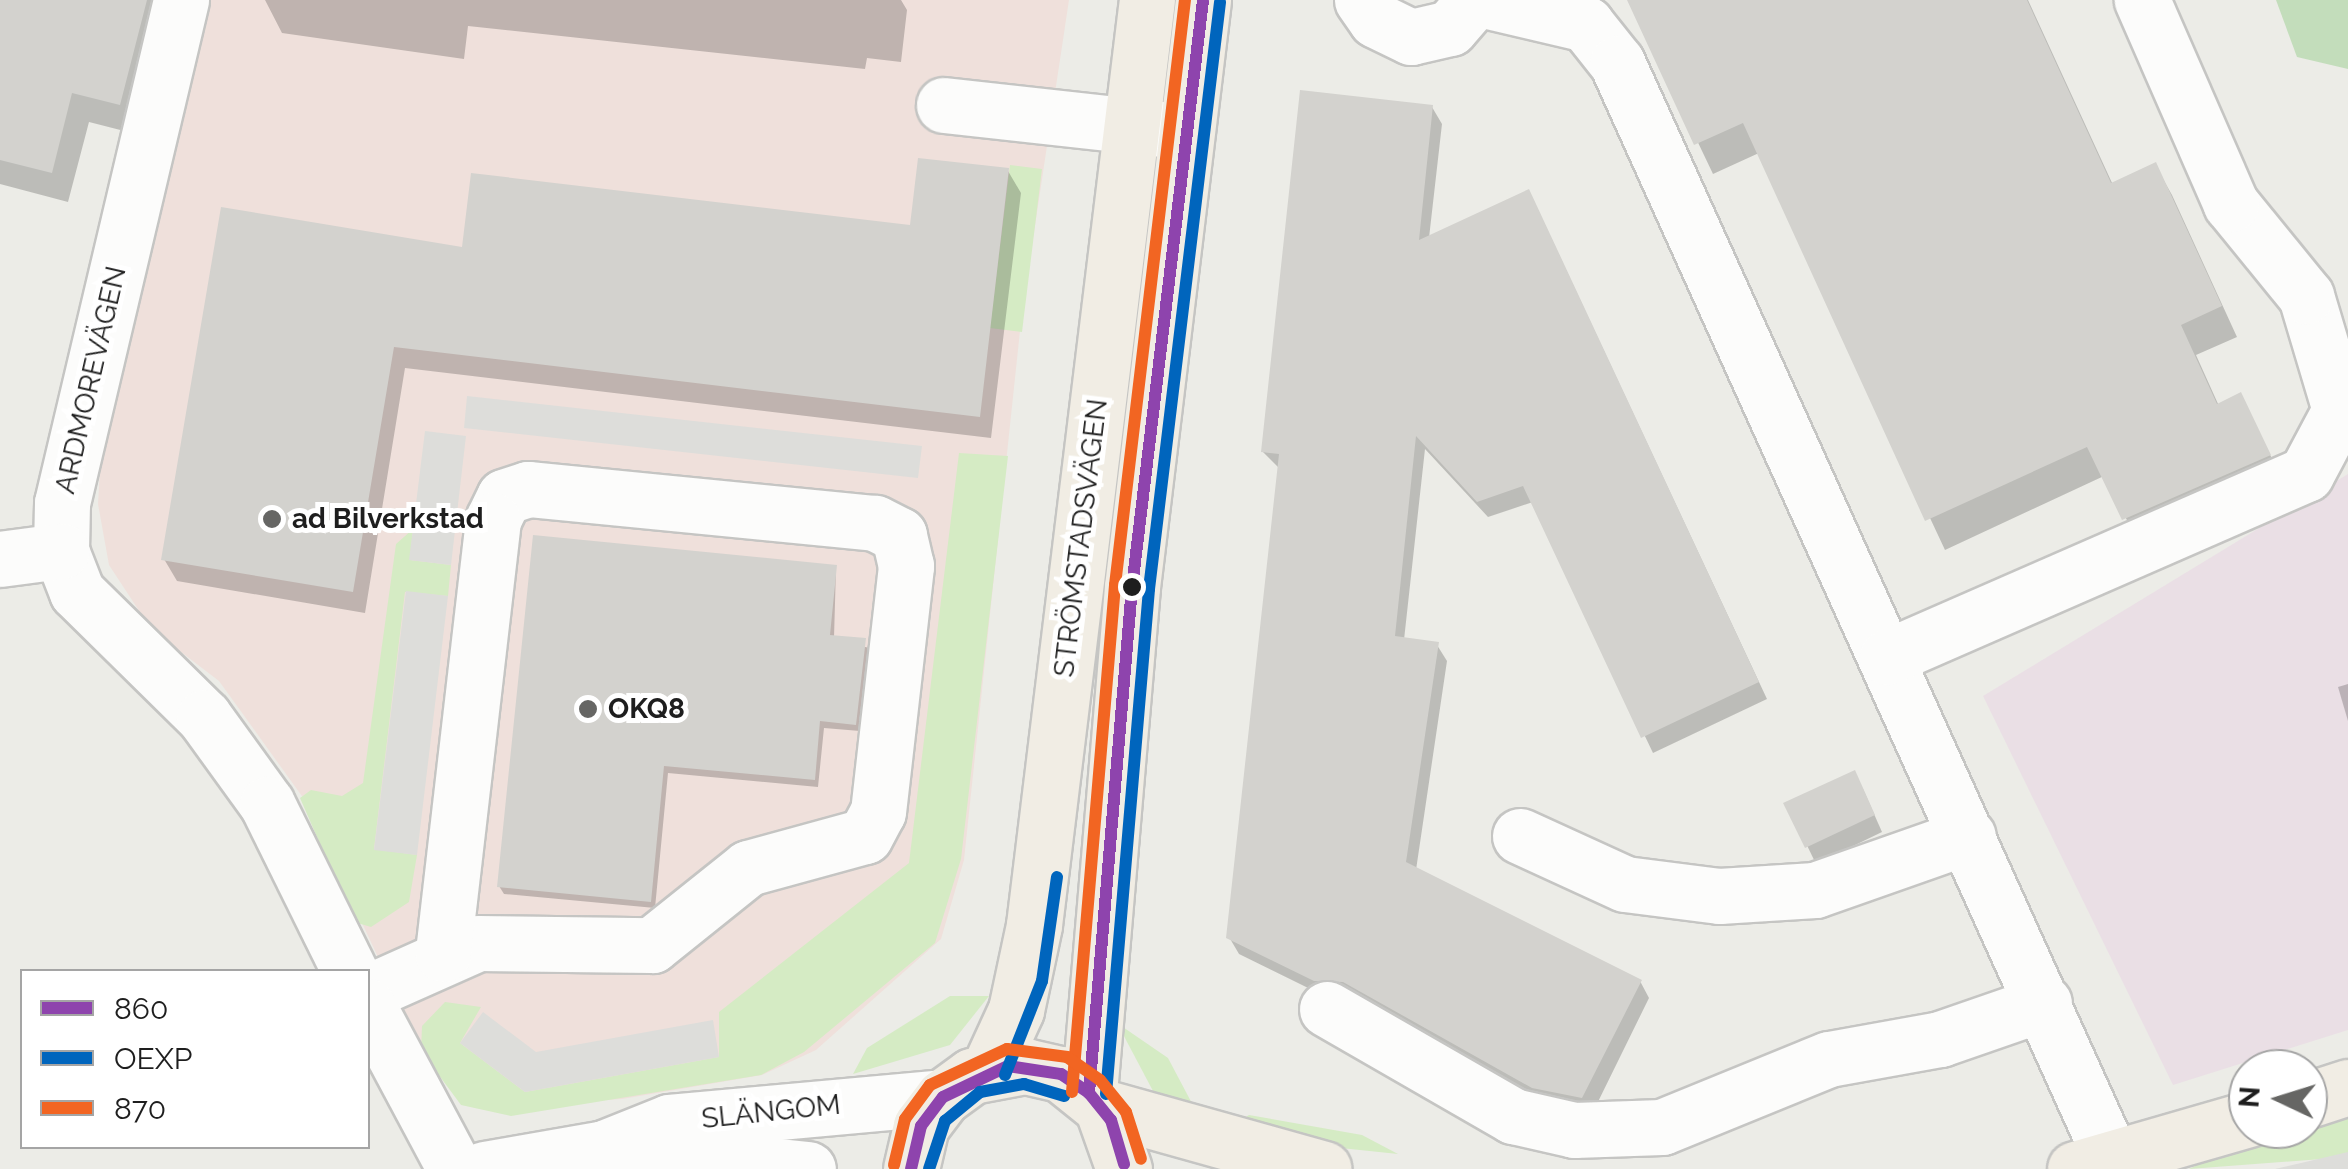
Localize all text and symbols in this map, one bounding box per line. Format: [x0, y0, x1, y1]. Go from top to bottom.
street label: ARDMOREVÄGEN [48, 263, 134, 497]
street label: STRÖMSTADSVÄGEN [1047, 397, 1115, 679]
place label: ad Bilverkstad [292, 502, 484, 536]
marker: ad Bilverkstad [261, 508, 283, 530]
unlabelled marker [1122, 577, 1142, 597]
place label: OKQ8 [608, 692, 685, 726]
marker: OKQ8 [577, 698, 599, 720]
legend [20, 969, 370, 1149]
text: 860 [114, 991, 168, 1026]
text: OEXP [114, 1041, 192, 1076]
north arrow [2228, 1049, 2328, 1149]
text: N [2232, 1085, 2267, 1109]
street label: SLÄNGOM [700, 1088, 842, 1136]
text: 870 [114, 1091, 166, 1126]

